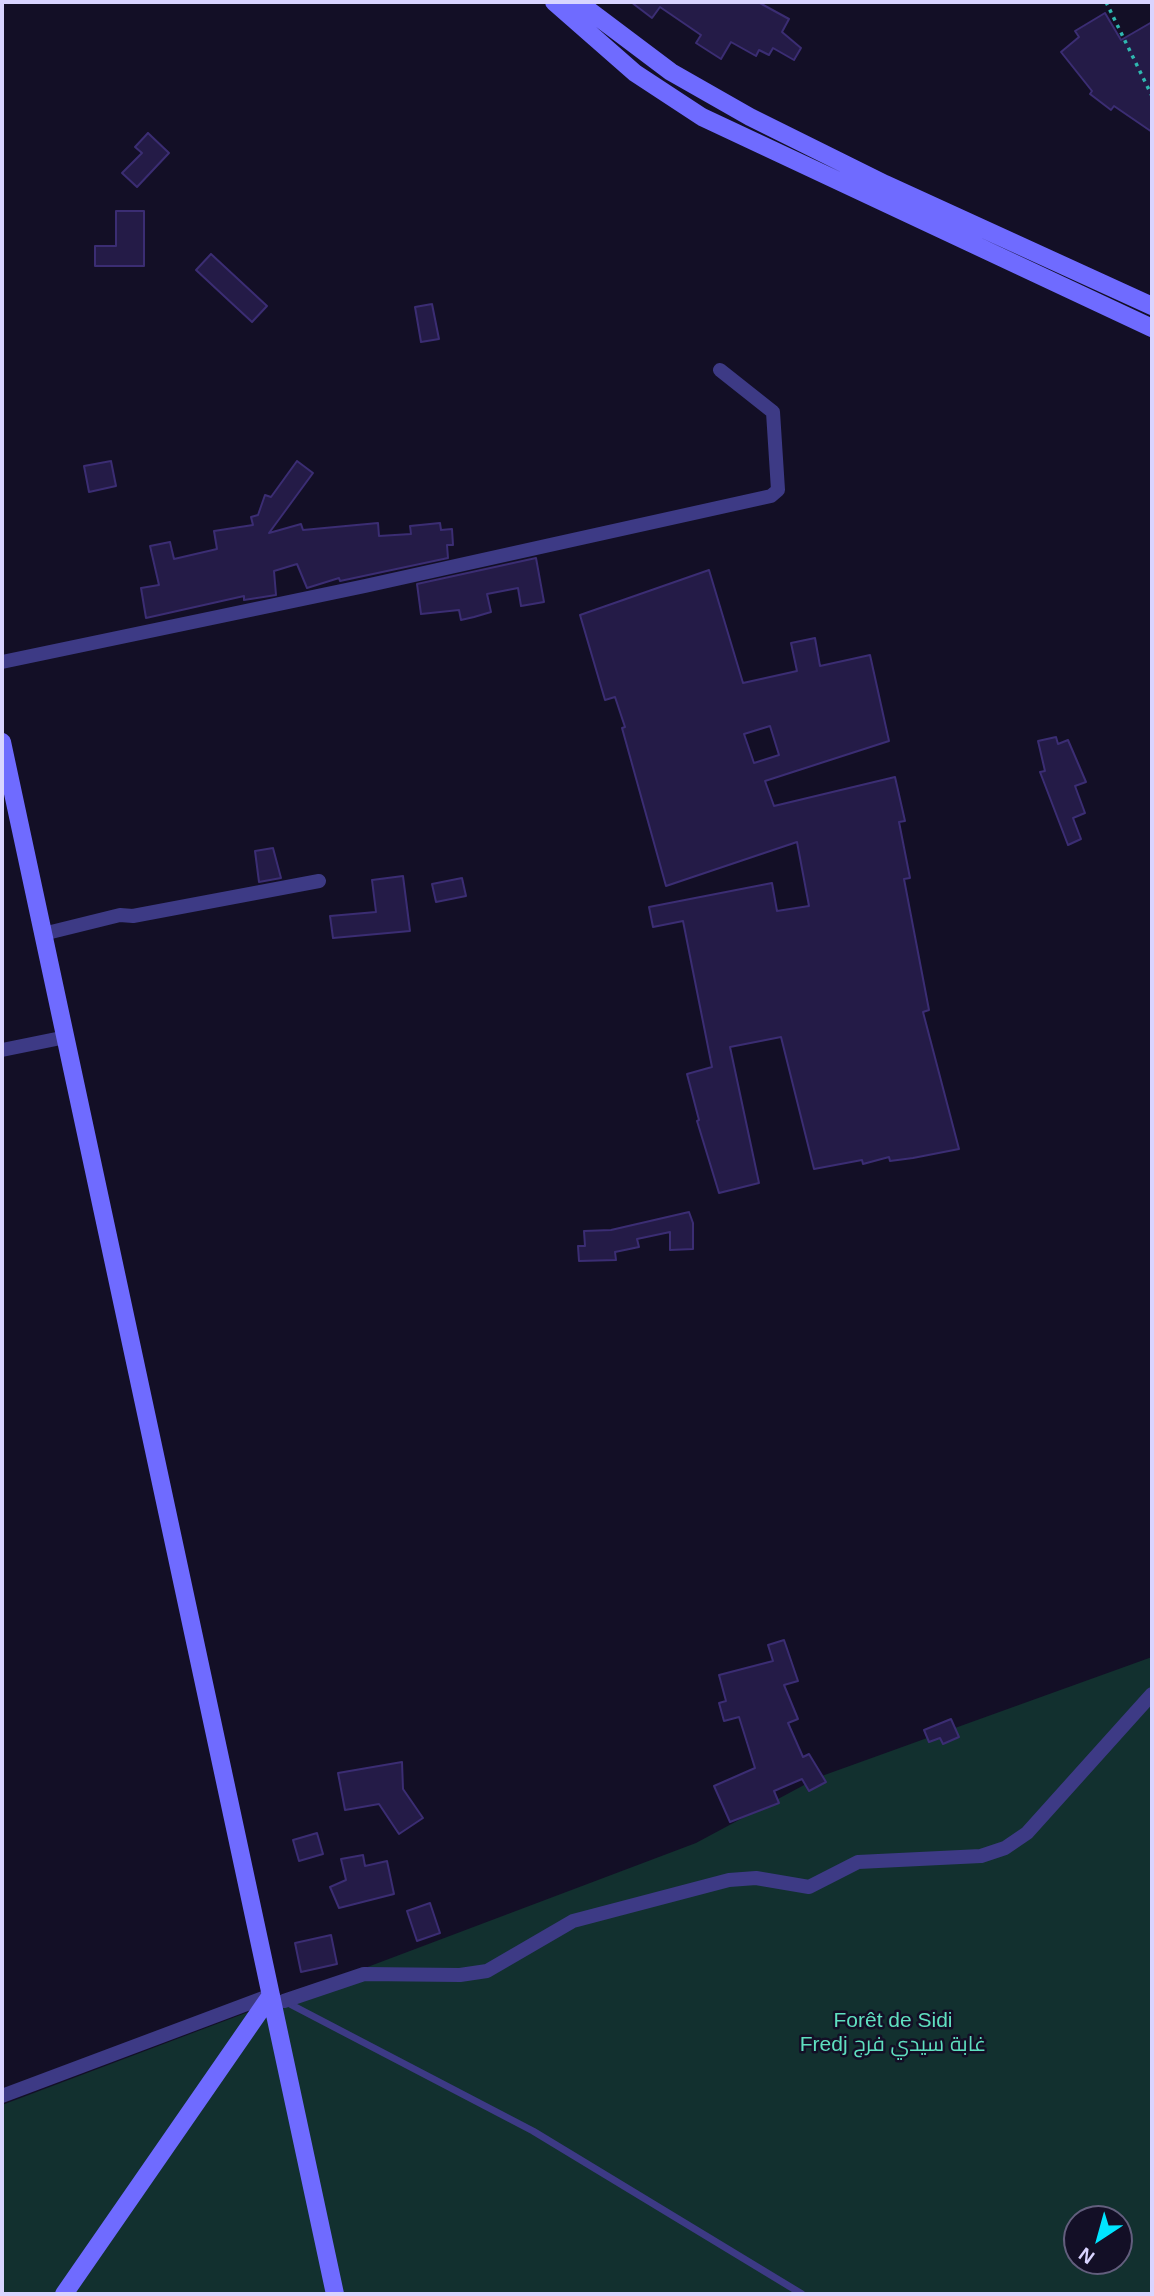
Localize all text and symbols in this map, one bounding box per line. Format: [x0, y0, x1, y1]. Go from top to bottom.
park label: Forêt de Sidi Fredj غابة سيدي فرج [800, 2008, 986, 2058]
north arrow [1063, 2205, 1133, 2275]
text: N [1075, 2243, 1098, 2268]

